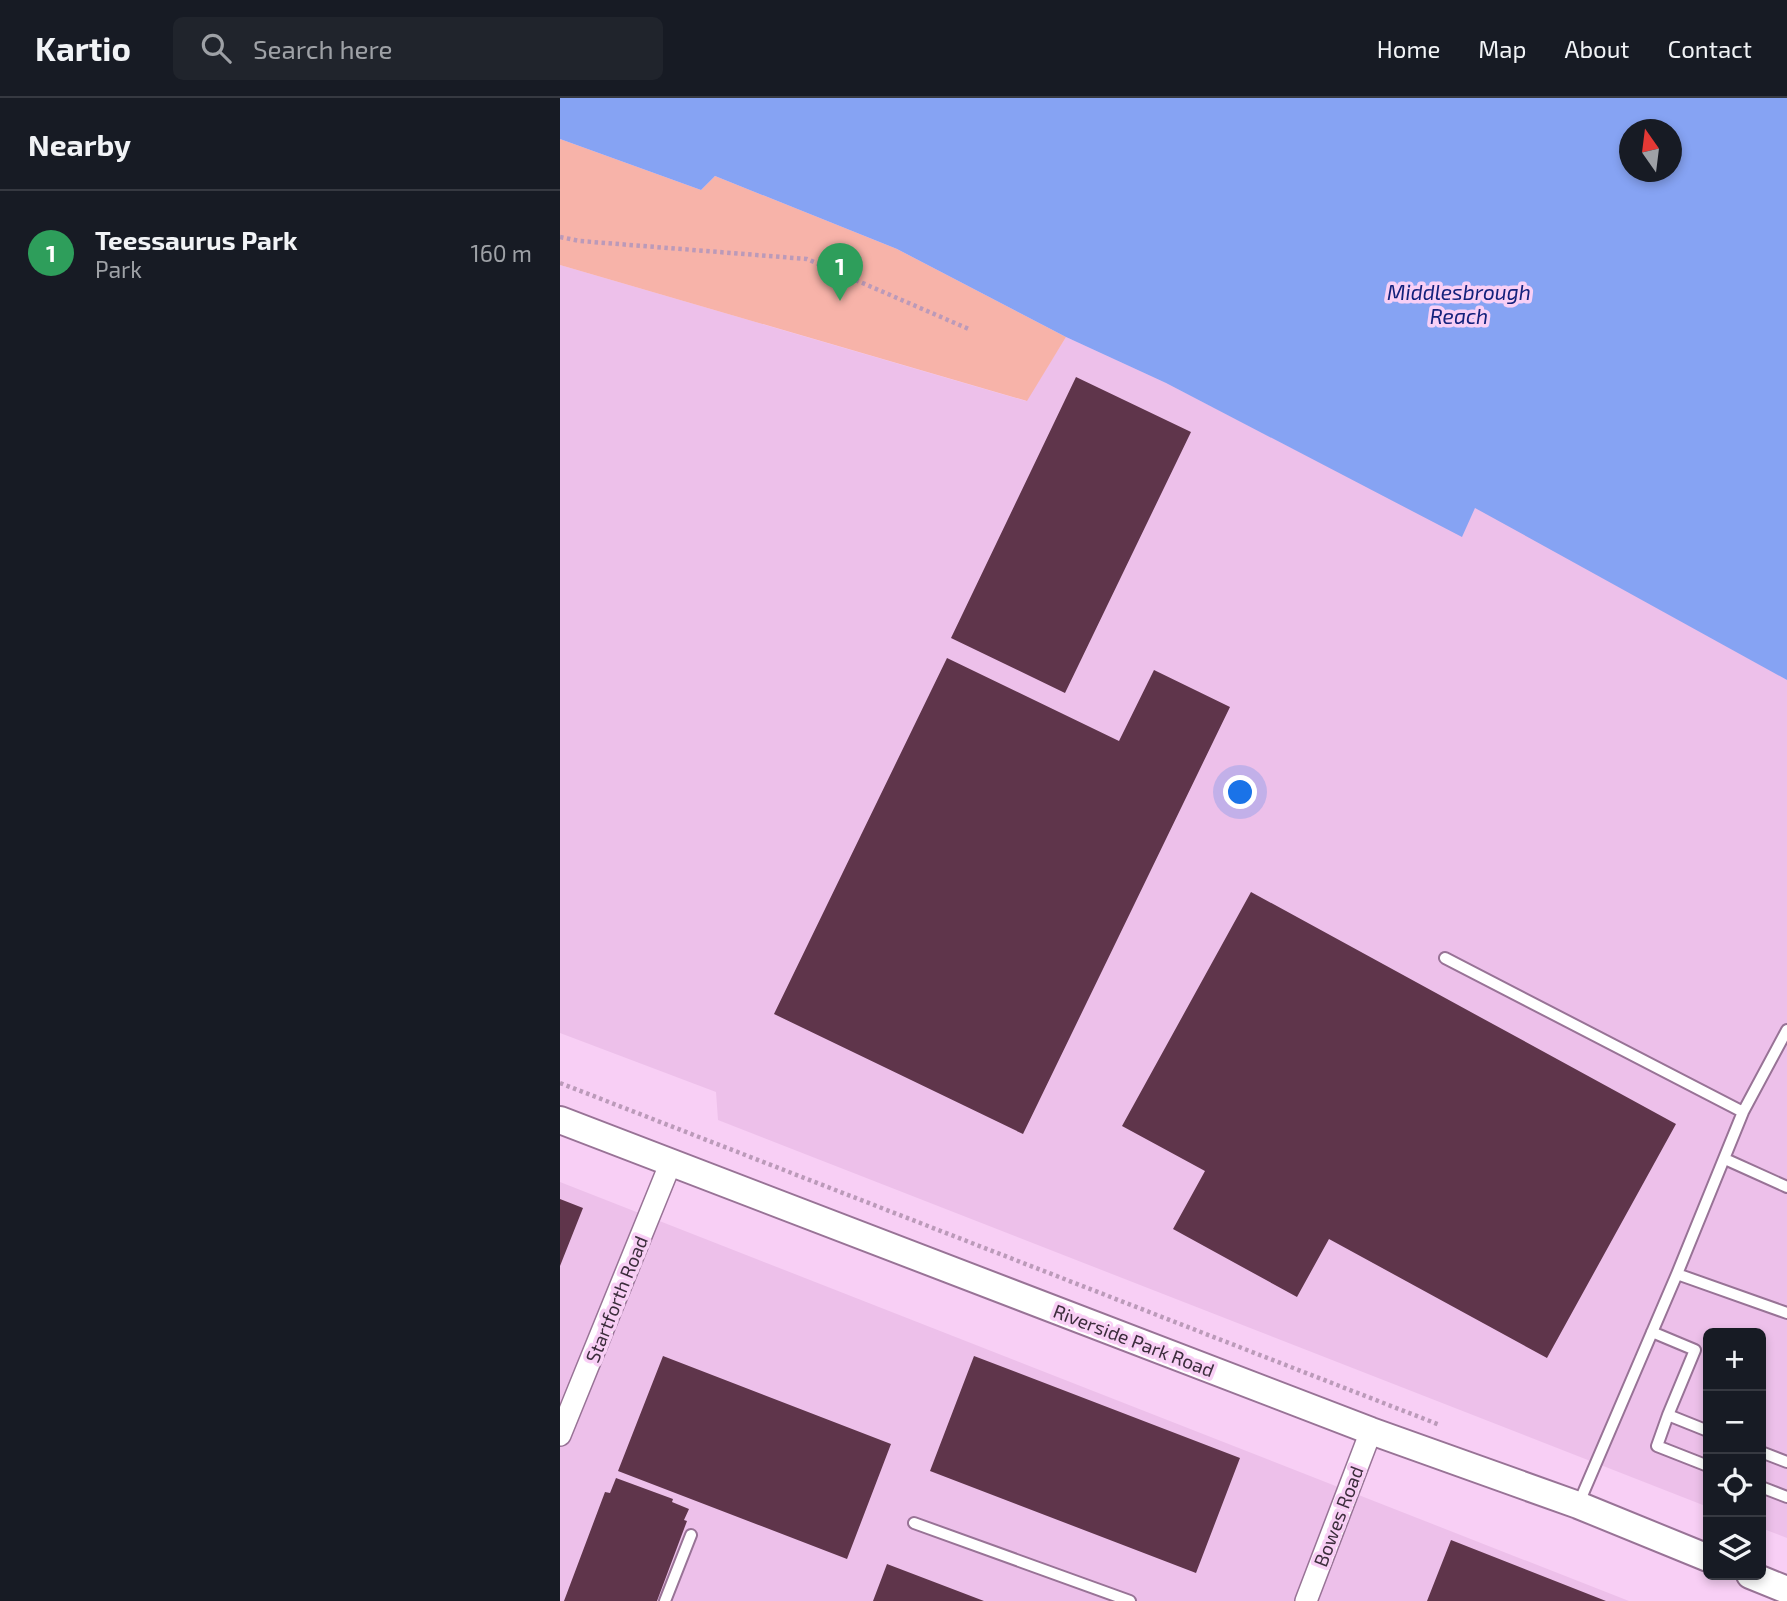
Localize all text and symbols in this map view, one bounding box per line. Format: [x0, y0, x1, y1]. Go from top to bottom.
search box [173, 17, 663, 80]
text: Kartio [35, 28, 131, 68]
icon: search [197, 29, 235, 67]
text: Search here [253, 33, 393, 64]
text: Home [1377, 34, 1440, 63]
text: Map [1478, 34, 1526, 63]
text: About [1564, 34, 1630, 63]
text: Contact [1668, 34, 1752, 63]
north arrow [1619, 119, 1682, 182]
text: Nearby [28, 126, 131, 162]
text: Teessaurus Park [95, 224, 298, 255]
text: 1 [46, 239, 56, 267]
text: 160 m [471, 239, 532, 267]
pin: 1 [817, 243, 863, 301]
text: Park [95, 255, 142, 283]
water label: Middlesbrough Reach [1387, 279, 1531, 328]
your location [1223, 775, 1257, 809]
street label: Startforth Road [580, 1232, 652, 1366]
street label: Riverside Park Road [1050, 1299, 1218, 1381]
map controls [1703, 1328, 1766, 1580]
button: + [1703, 1328, 1766, 1391]
button: − [1703, 1391, 1766, 1454]
button: locate [1703, 1454, 1766, 1517]
street label: Bowes Road [1308, 1462, 1368, 1570]
button: layers [1703, 1517, 1766, 1580]

